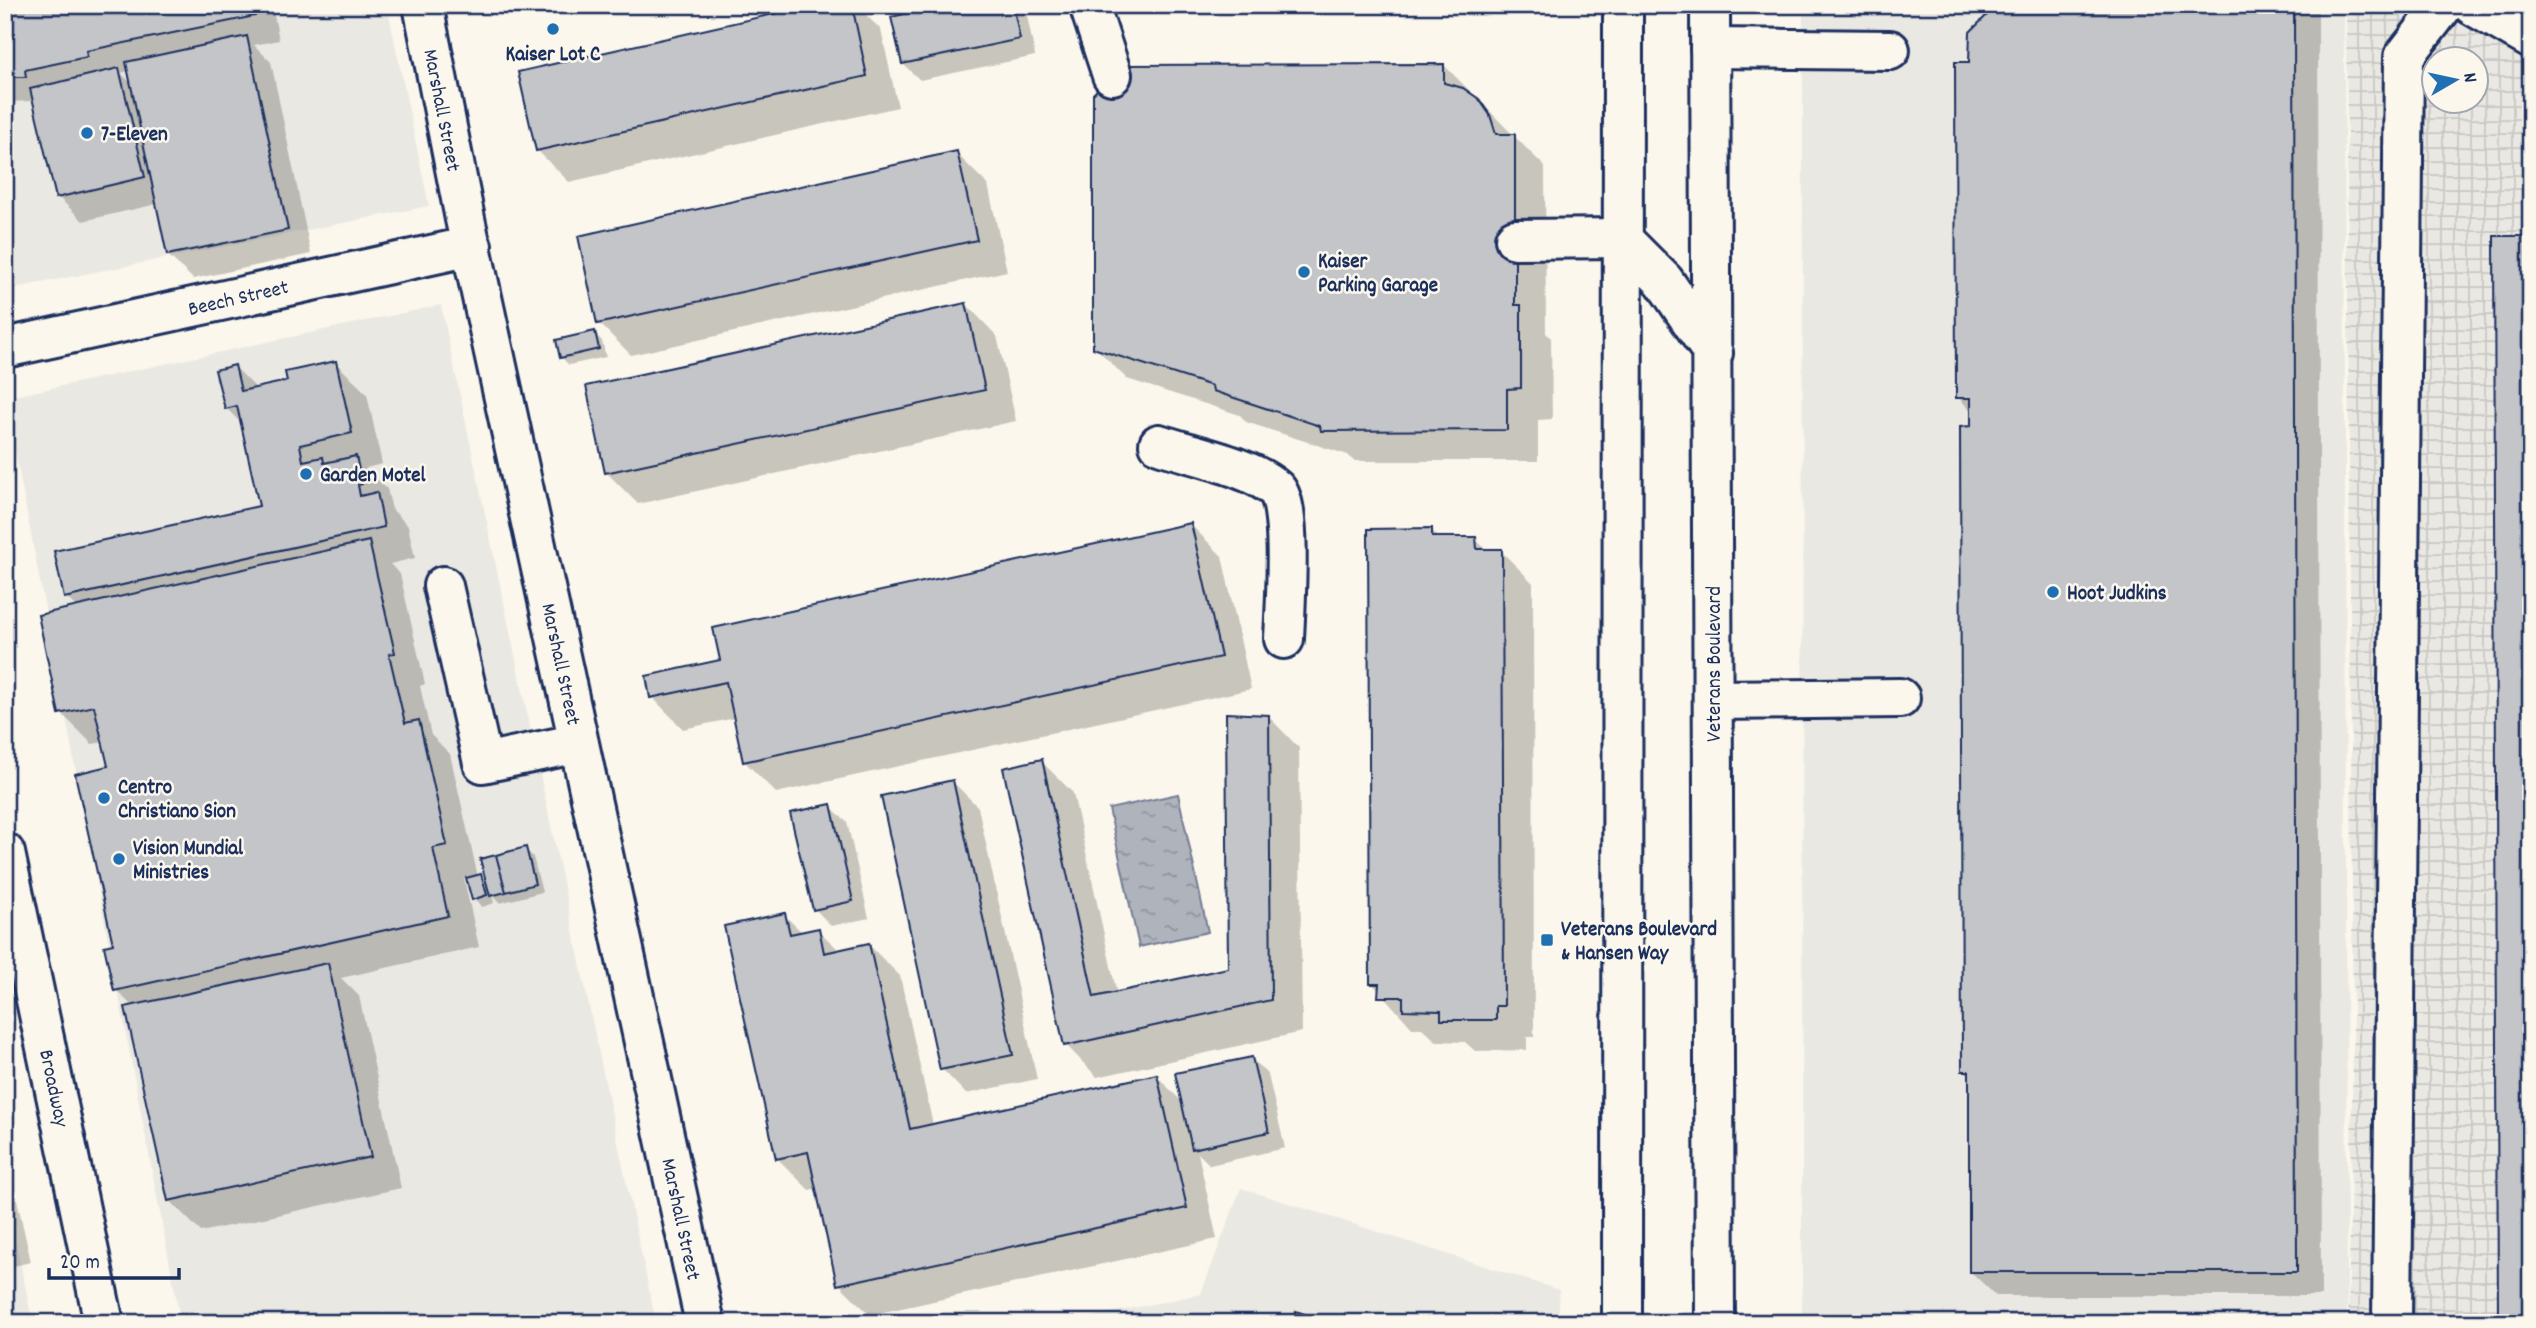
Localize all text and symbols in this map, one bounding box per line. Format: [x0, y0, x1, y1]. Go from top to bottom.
marker: Kaiser Lot C [545, 21, 561, 37]
place label: Kaiser Lot C [506, 41, 601, 71]
north arrow [2420, 46, 2490, 116]
street label: Marshall Street [413, 47, 467, 175]
text: N [2454, 71, 2482, 85]
place label: 7-Eleven [101, 121, 168, 151]
marker: 7-Eleven [79, 125, 95, 141]
place label: Kaiser Parking Garage [1318, 248, 1438, 302]
marker: Kaiser Parking Garage [1296, 264, 1312, 280]
street label: Beech Street [185, 274, 292, 326]
place label: Garden Motel [320, 462, 426, 492]
marker: Garden Motel [298, 466, 314, 482]
place label: Hoot Judkins [2067, 580, 2167, 610]
marker: Hoot Judkins [2045, 584, 2061, 600]
street label: Veterans Boulevard [1701, 586, 1731, 742]
street label: Marshall Street [531, 601, 587, 729]
place label: Centro Christiano Sion [118, 774, 236, 828]
marker: Centro Christiano Sion [96, 790, 112, 806]
place label: Vision Mundial Ministries [133, 835, 244, 889]
marker: Vision Mundial Ministries [111, 851, 127, 867]
place label: Veterans Boulevard & Hansen Way [1561, 916, 1717, 970]
marker: Veterans Boulevard & Hansen Way [1539, 932, 1555, 948]
street label: Broadway [29, 1047, 75, 1131]
street label: Marshall Street [651, 1156, 707, 1284]
scale bar [49, 1237, 178, 1281]
text: 20 m [60, 1249, 100, 1279]

